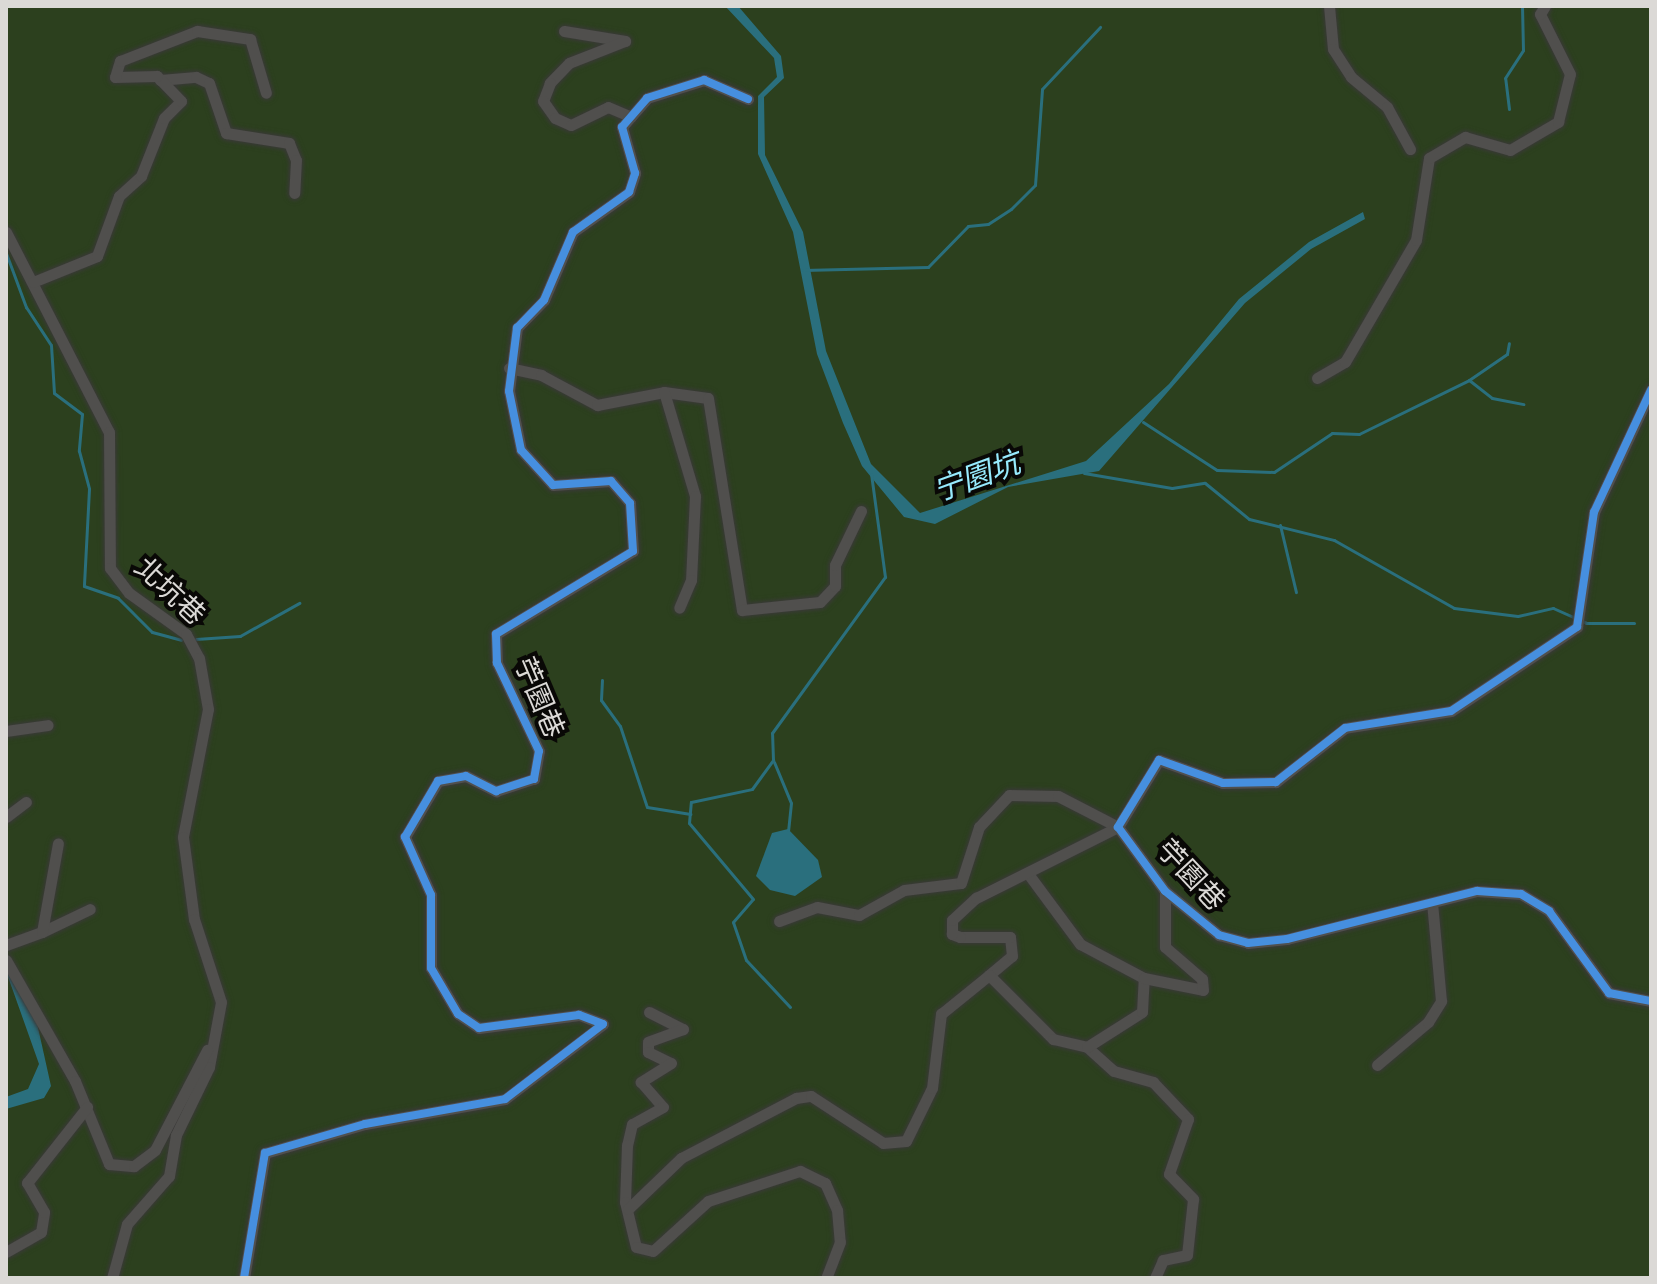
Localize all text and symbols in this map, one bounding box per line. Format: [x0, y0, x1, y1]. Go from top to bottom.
water label: 宁園坑 [929, 446, 1025, 510]
street label: 北坑巷 [127, 551, 211, 633]
street label: 苧園巷 [506, 653, 570, 743]
street label: 苧園巷 [1149, 834, 1231, 918]

